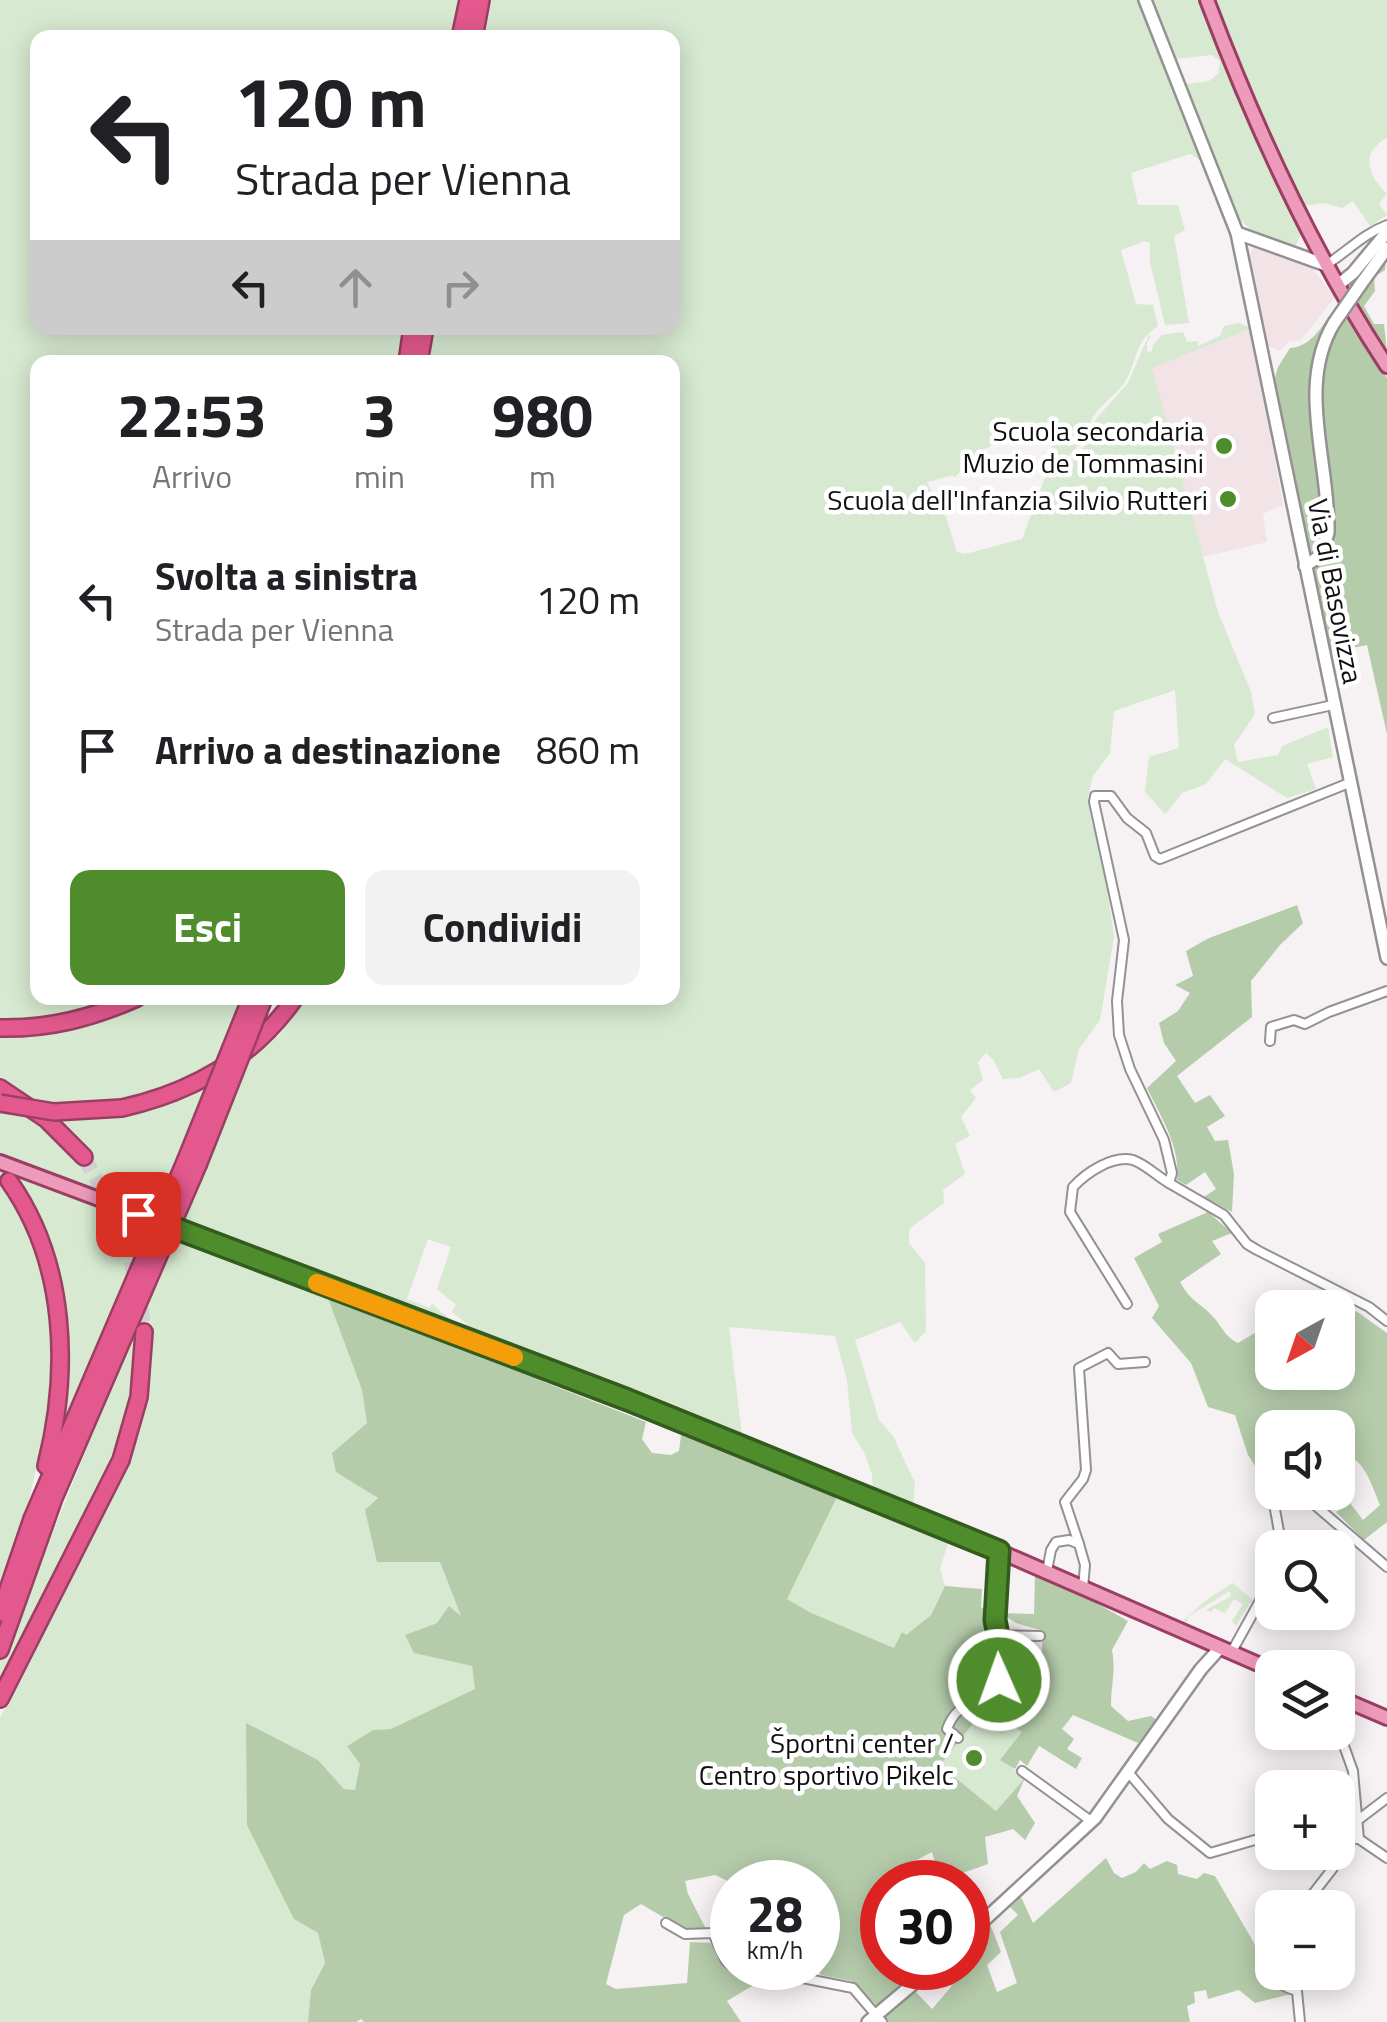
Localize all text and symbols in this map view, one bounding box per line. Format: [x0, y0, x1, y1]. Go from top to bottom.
text: 120 m [235, 48, 427, 154]
icon: left [70, 70, 200, 200]
text: Strada per Vienna [235, 144, 571, 212]
icon: left [223, 260, 278, 315]
icon: ahead [328, 260, 383, 315]
icon: right [433, 260, 488, 315]
text: 22:53 [117, 369, 267, 460]
text: 3 [363, 369, 396, 460]
text: 980 [492, 369, 593, 460]
place label: Scuola secondaria Muzio de Tommasini [963, 409, 1204, 484]
marker: Scuola secondaria Muzio de Tommasini [1213, 435, 1235, 457]
text: Arrivo [152, 452, 232, 500]
text: min [354, 452, 405, 500]
text: m [529, 452, 556, 500]
place label: Scuola dell'Infanzia Silvio Rutteri [827, 478, 1208, 521]
marker: Scuola dell'Infanzia Silvio Rutteri [1217, 488, 1239, 510]
street label: Via di Basovizza [1297, 495, 1375, 687]
text: Svolta a sinistra [155, 547, 418, 605]
text: 120 m [536, 571, 640, 629]
icon: left [70, 573, 125, 628]
text: Strada per Vienna [155, 605, 394, 653]
text: Arrivo a destinazione [155, 721, 501, 779]
text: 860 m [536, 721, 640, 779]
icon: arrive [70, 723, 125, 778]
button: Esci [70, 870, 345, 985]
button: Condividi [365, 870, 640, 985]
pin [96, 1172, 181, 1257]
icon: arrive [111, 1187, 166, 1242]
north arrow [1255, 1290, 1355, 1390]
map controls [1255, 1290, 1355, 1990]
button: sound [1255, 1410, 1355, 1510]
button: search [1255, 1530, 1355, 1630]
position arrow [947, 1628, 1051, 1732]
button: layers [1255, 1650, 1355, 1750]
place label: Športni center / Centro sportivo Pikelc [699, 1721, 954, 1796]
marker: Športni center / Centro sportivo Pikelc [963, 1747, 985, 1769]
button: + [1255, 1770, 1355, 1870]
speed limit sign: 30 [860, 1860, 990, 1990]
text: 28 [747, 1875, 803, 1951]
button: − [1255, 1890, 1355, 1990]
text: km/h [747, 1931, 803, 1969]

